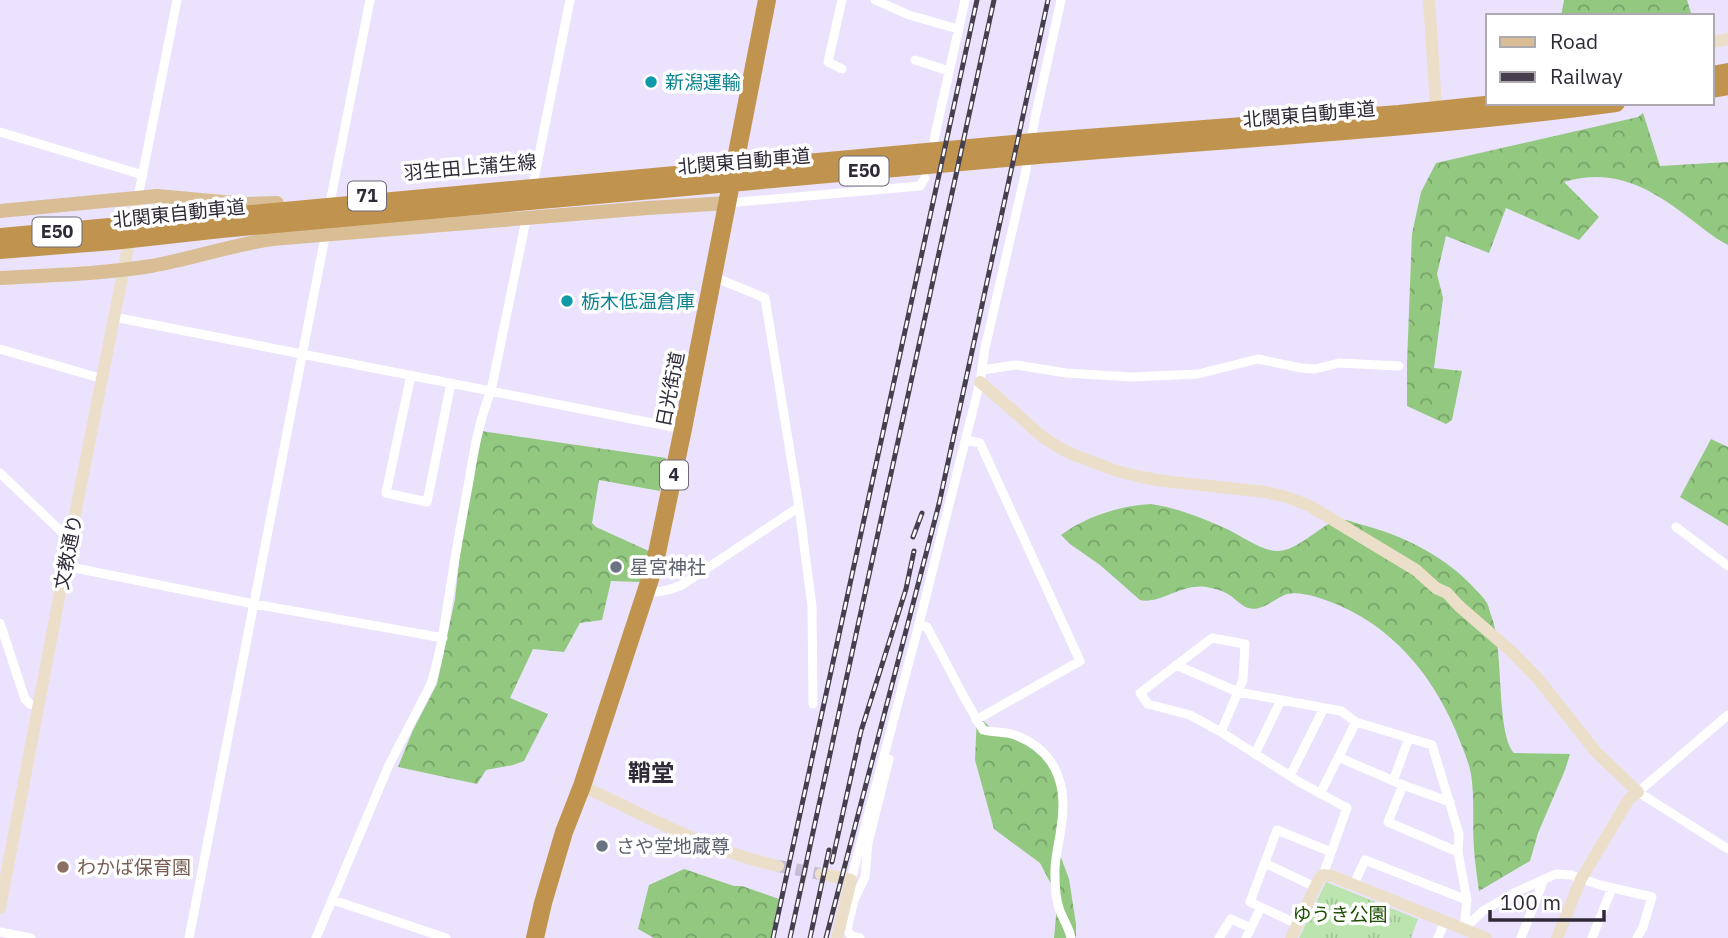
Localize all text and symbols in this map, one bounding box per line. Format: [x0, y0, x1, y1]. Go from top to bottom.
legend [1486, 14, 1714, 105]
text: Road [1550, 27, 1598, 55]
text: Railway [1550, 62, 1623, 90]
place label: 新潟運輸 [665, 70, 741, 94]
marker: 新潟運輸 [643, 74, 659, 90]
street label: 北関東自動車道 [1242, 96, 1376, 132]
street label: 北関東自動車道 [677, 143, 811, 179]
street label: 羽生田上蒲生線 [403, 149, 537, 185]
road number: E50 [840, 156, 888, 186]
road number: 71 [348, 182, 386, 210]
street label: 北関東自動車道 [112, 194, 246, 232]
road number: E50 [32, 218, 82, 246]
place label: 栃木低温倉庫 [581, 289, 695, 313]
marker: 栃木低温倉庫 [559, 293, 575, 309]
street label: 日光街道 [651, 349, 689, 429]
road number: 4 [660, 461, 688, 490]
street label: 文教通り [49, 512, 87, 592]
place label: 星宮神社 [630, 555, 706, 579]
marker: 星宮神社 [608, 559, 624, 575]
district label: 鞘堂 [628, 757, 674, 787]
place label: さや堂地蔵尊 [616, 834, 730, 858]
marker: さや堂地蔵尊 [594, 838, 610, 854]
place label: わかば保育園 [77, 855, 191, 879]
marker: わかば保育園 [55, 859, 71, 875]
scale bar [1490, 878, 1604, 922]
text: 100 m [1500, 888, 1561, 916]
park label: ゆうき公園 [1292, 902, 1388, 926]

